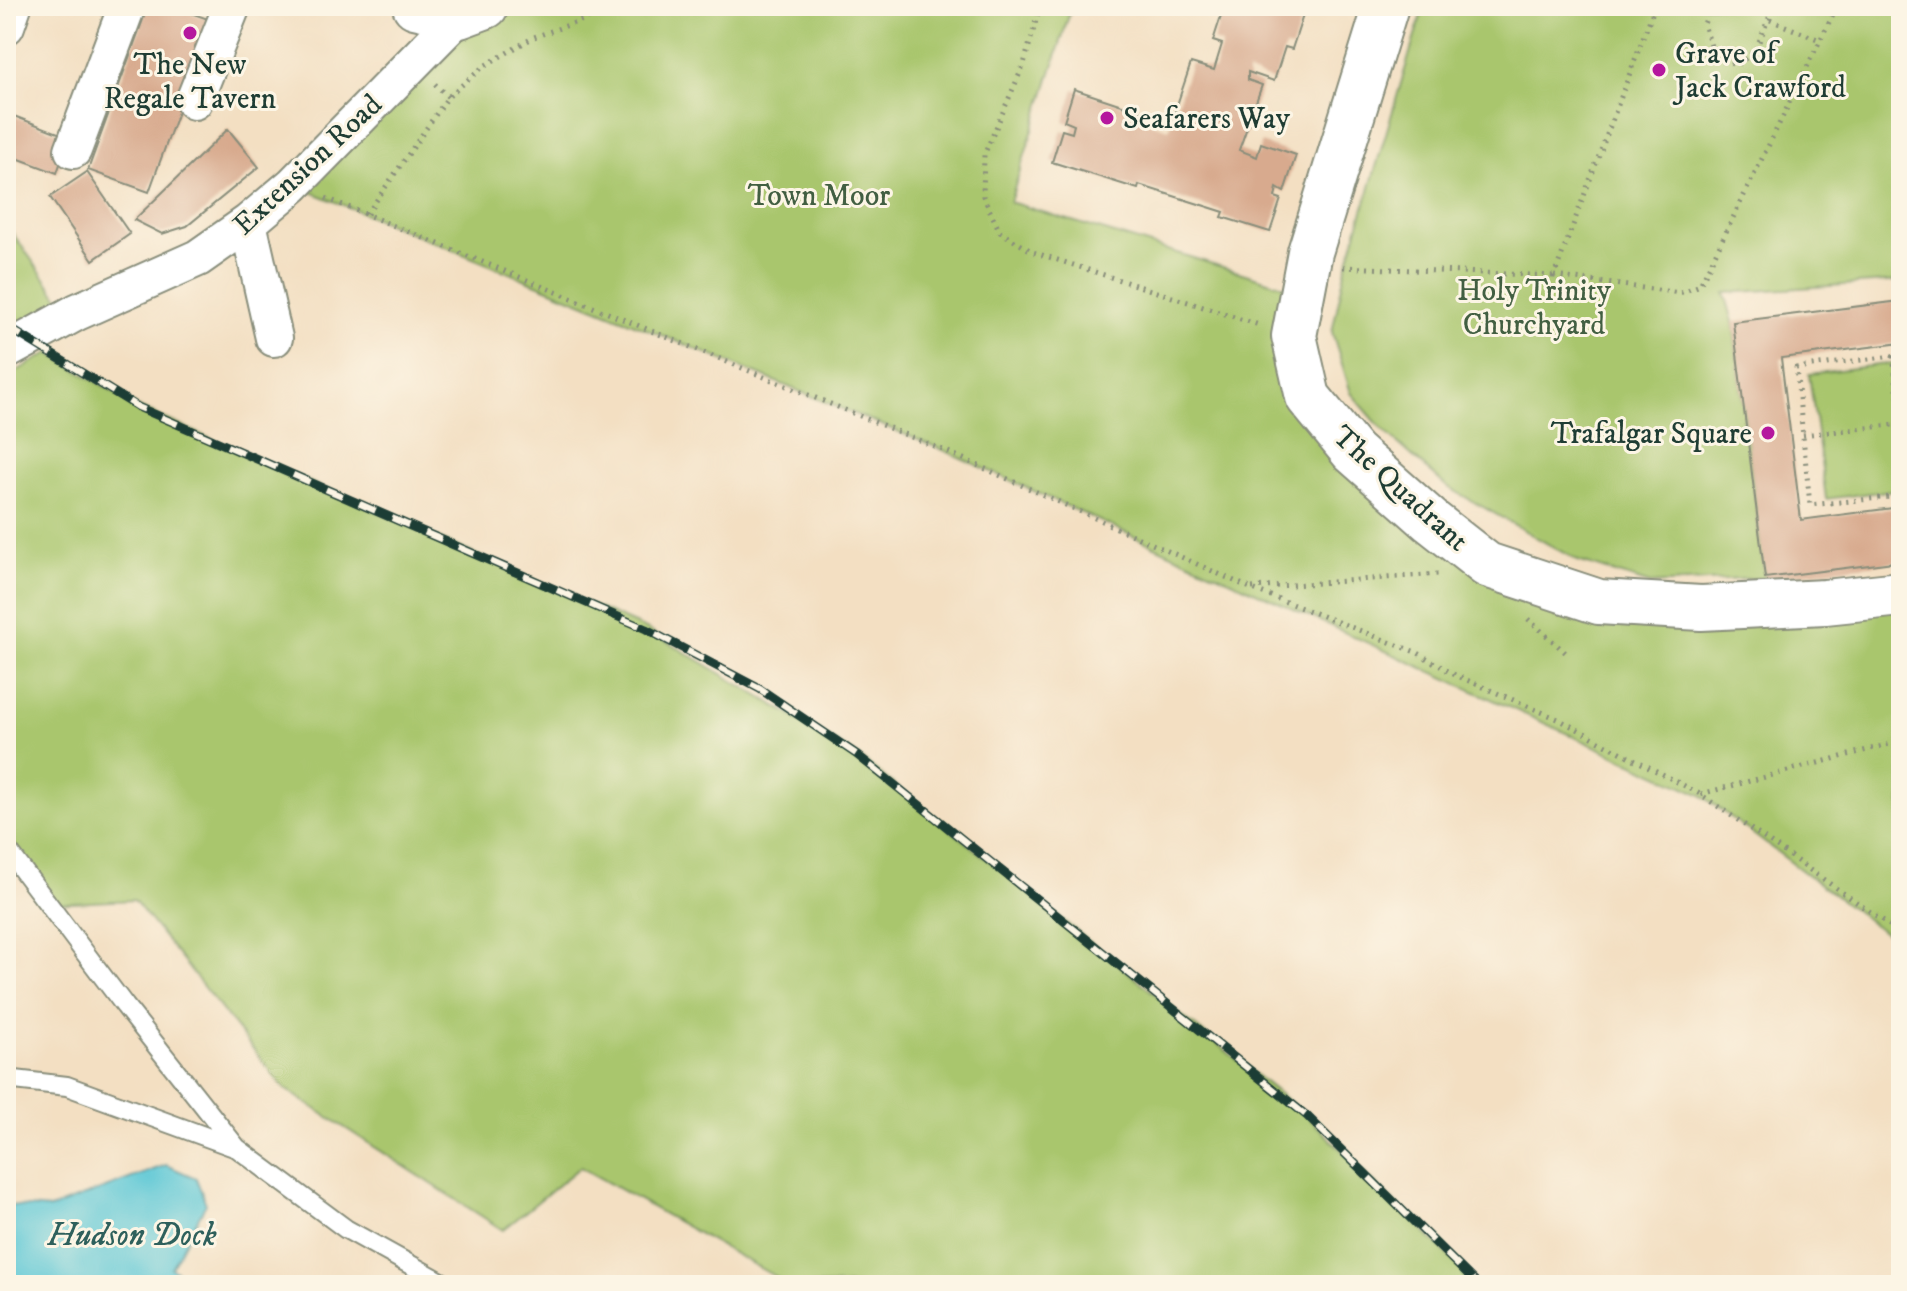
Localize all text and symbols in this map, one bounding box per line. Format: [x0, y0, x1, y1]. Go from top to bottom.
marker: The New Regale Tavern [181, 24, 199, 42]
place label: Grave of Jack Crawford [1672, 36, 1846, 107]
place label: The New Regale Tavern [104, 47, 277, 118]
marker: Grave of Jack Crawford [1650, 61, 1668, 79]
street label: Extension Road [226, 87, 390, 244]
place label: Seafarers Way [1123, 101, 1291, 138]
marker: Seafarers Way [1098, 109, 1116, 127]
park label: Town Moor [748, 178, 890, 215]
park label: Holy Trinity Churchyard [1457, 273, 1612, 344]
place label: Trafalgar Square [1551, 416, 1752, 453]
street label: The Quadrant [1324, 418, 1476, 560]
marker: Trafalgar Square [1759, 424, 1777, 442]
water label: Hudson Dock [46, 1216, 217, 1256]

